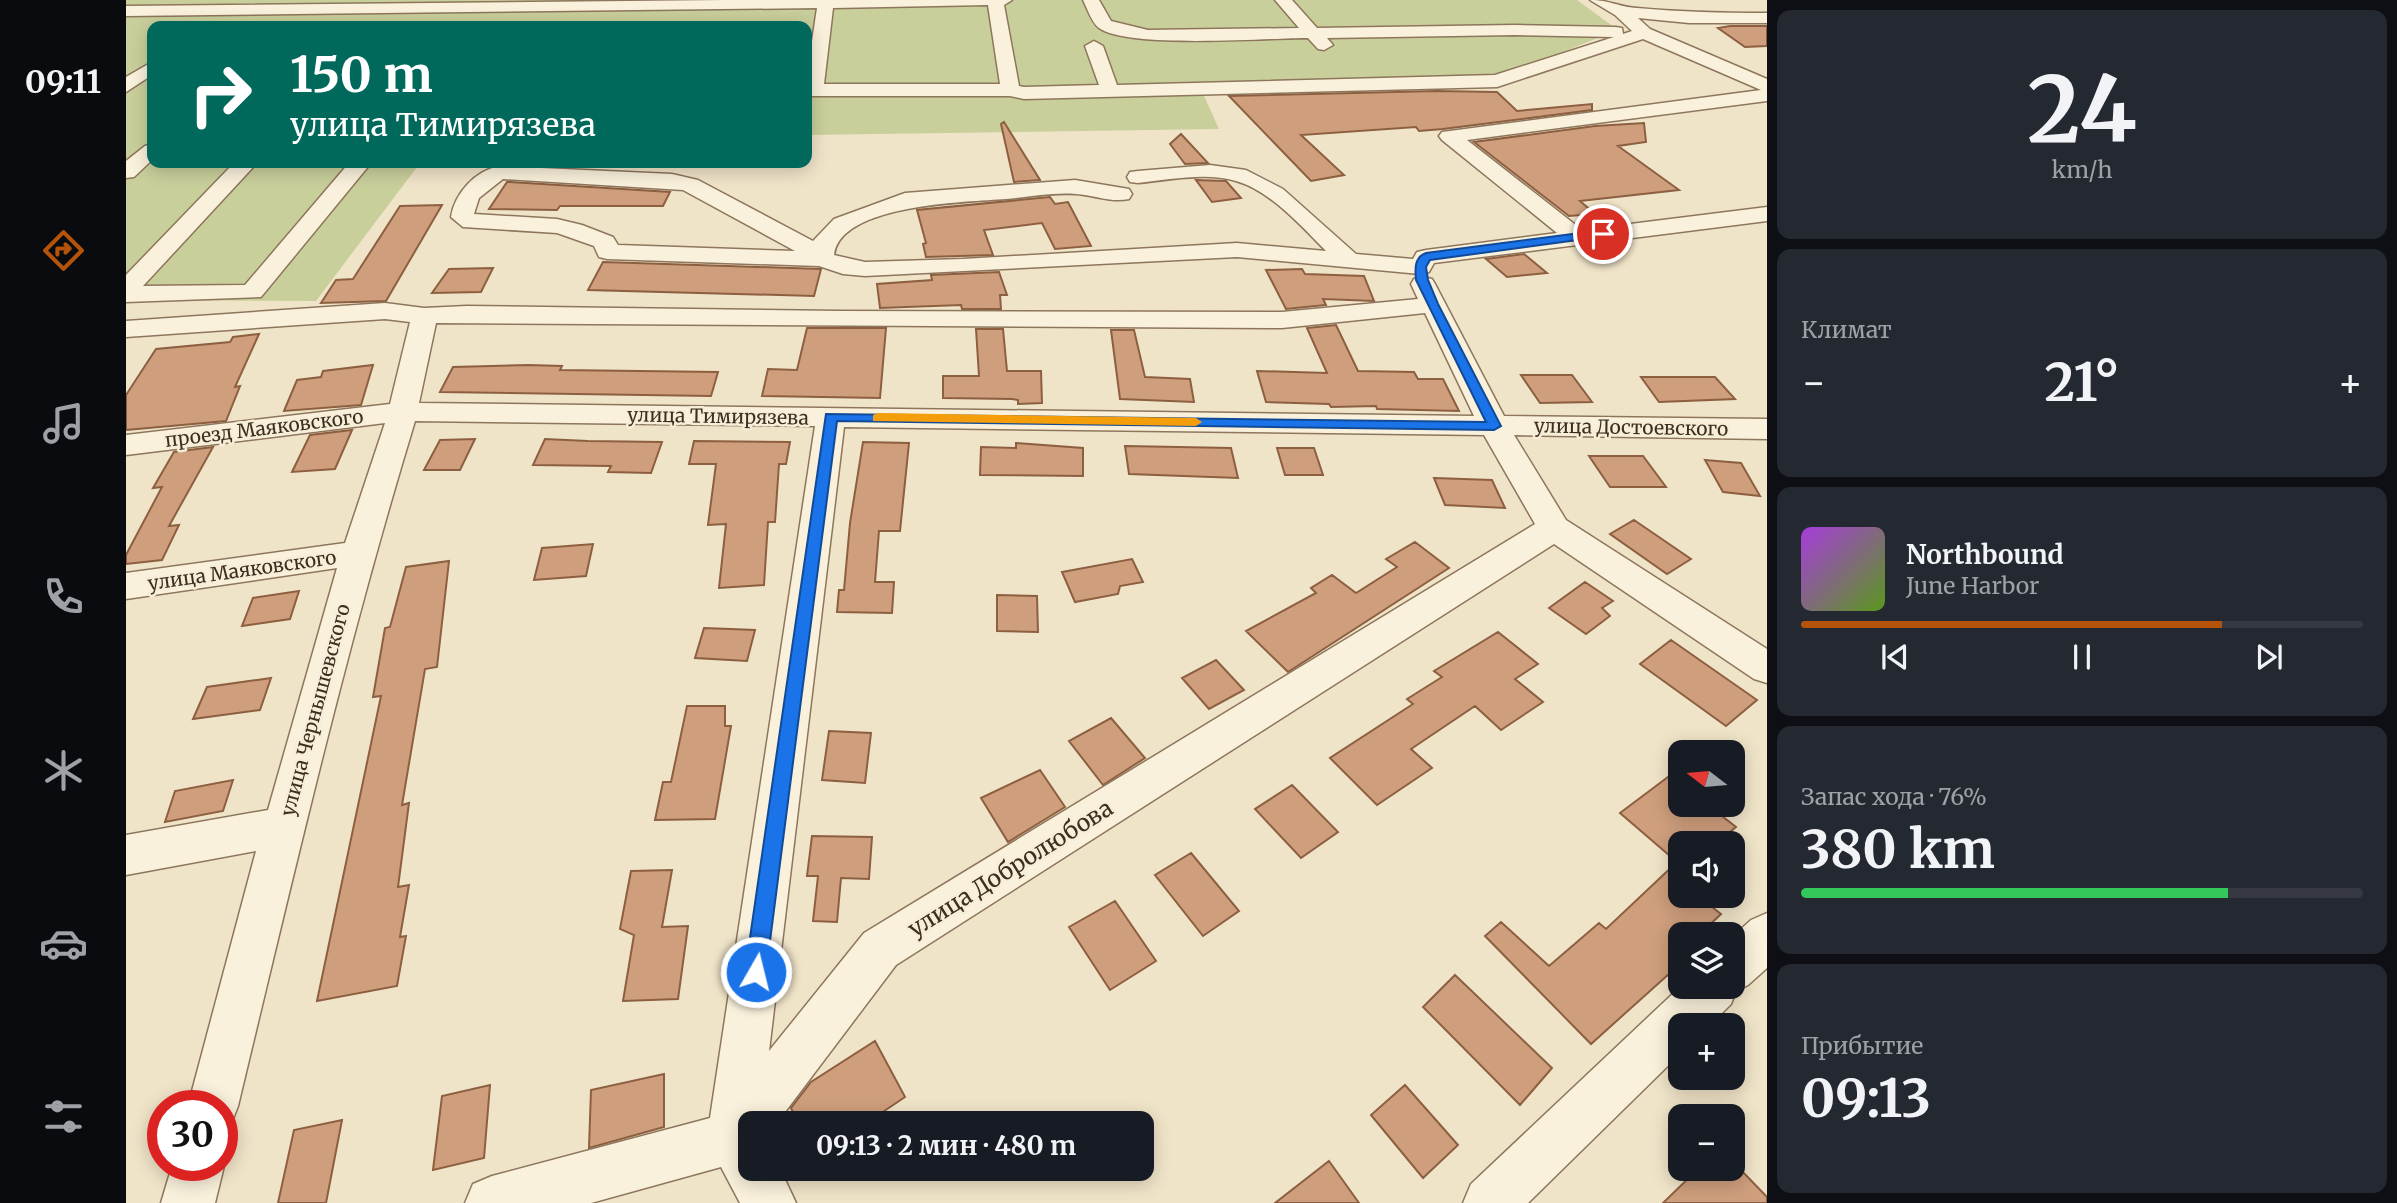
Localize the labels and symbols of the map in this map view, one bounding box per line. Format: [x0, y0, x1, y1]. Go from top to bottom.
pin [1573, 204, 1633, 264]
street label: улица Тимирязева [627, 402, 809, 430]
street label: проезд Маяковского [163, 404, 365, 452]
street label: улица Достоевского [1534, 413, 1728, 441]
street label: улица Маяковского [146, 545, 338, 595]
street label: улица Чернышевского [275, 601, 355, 819]
north arrow [1668, 740, 1745, 817]
street label: улица Добролюбова [902, 793, 1118, 943]
position arrow [719, 935, 793, 1009]
speed limit sign: 30 [147, 1090, 238, 1181]

